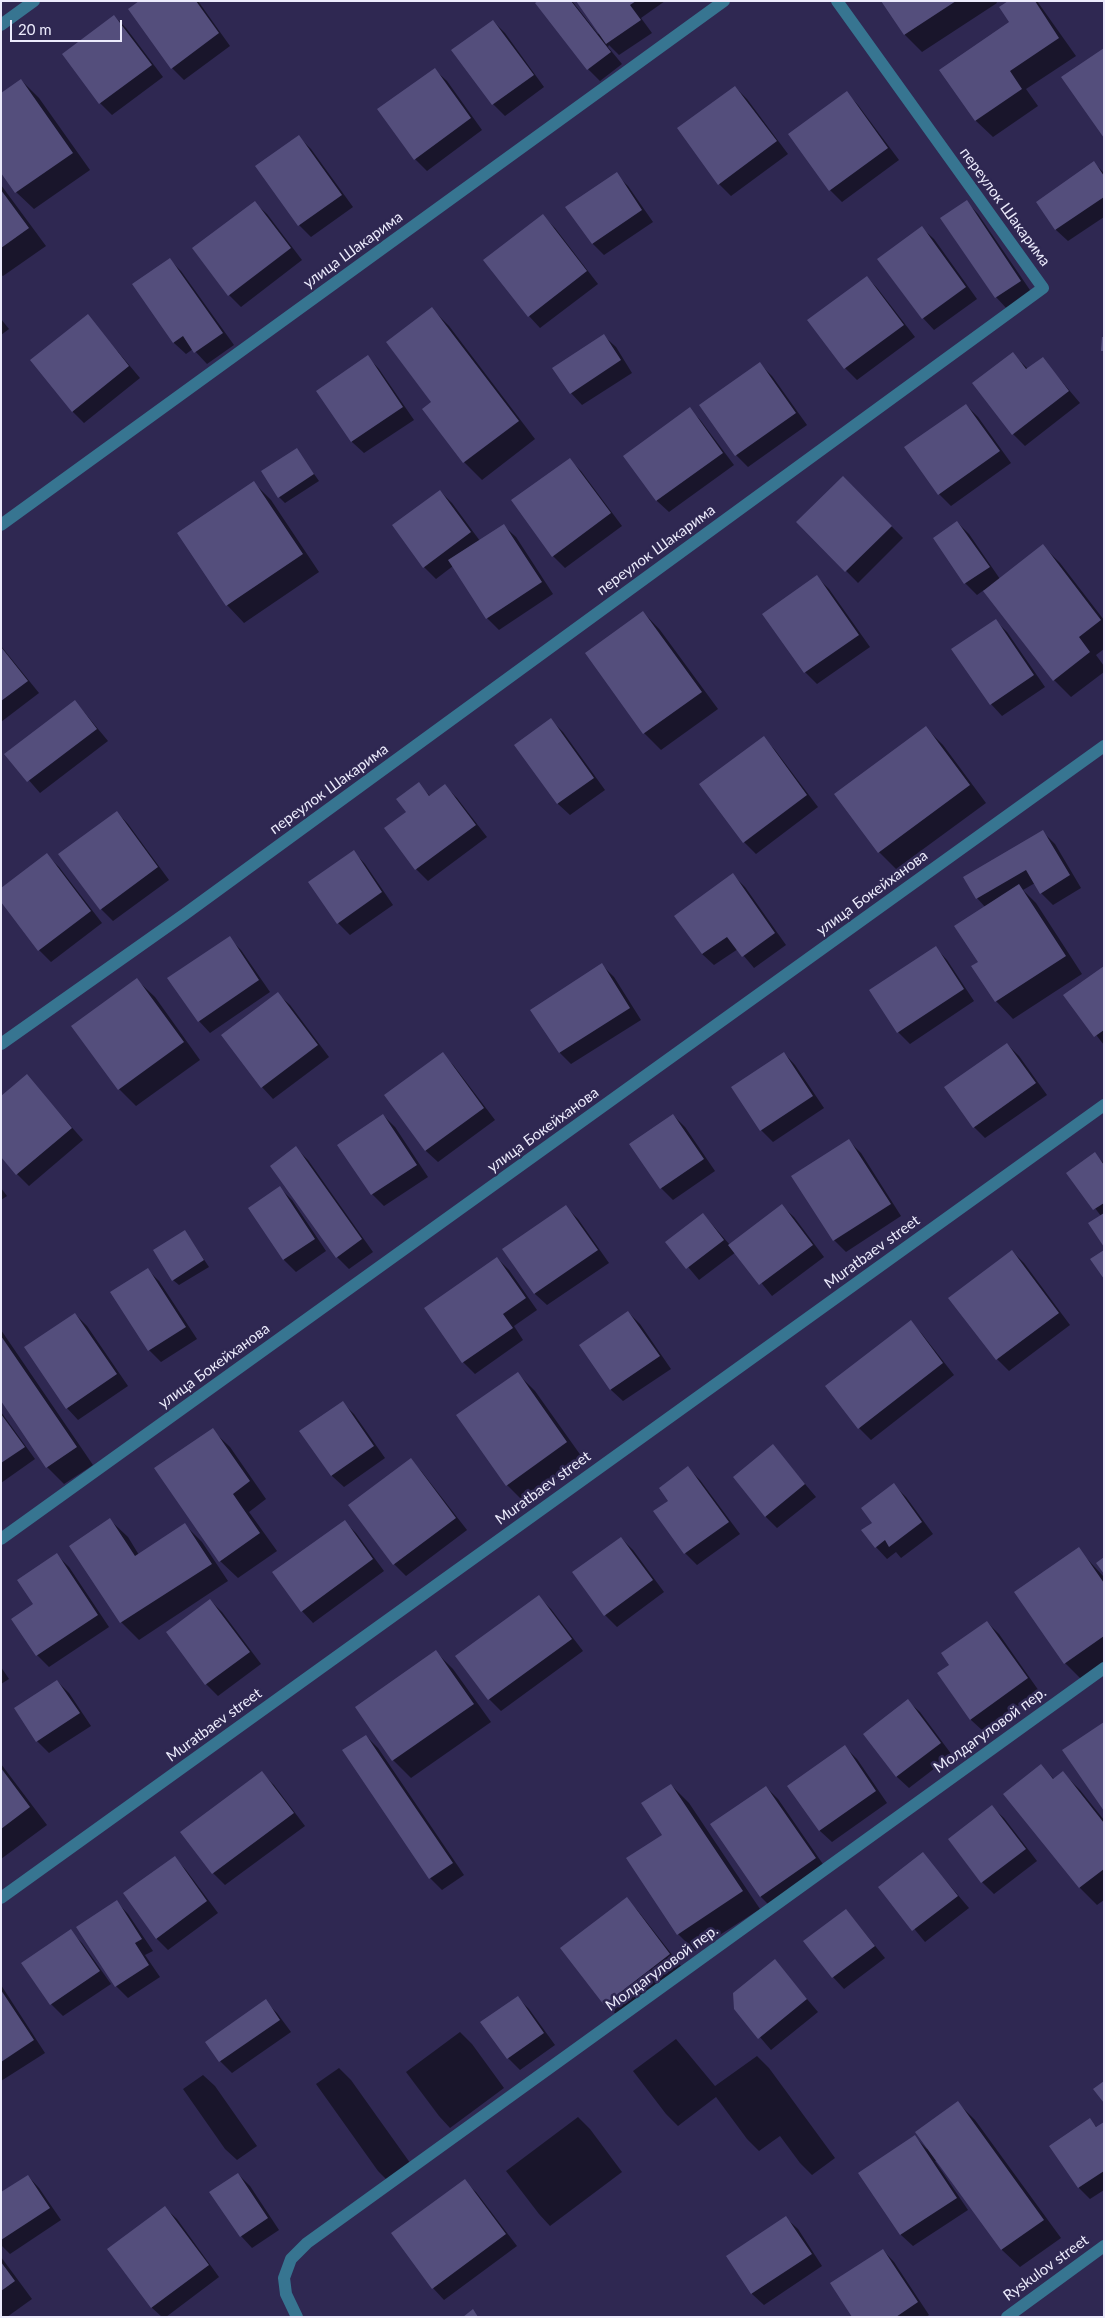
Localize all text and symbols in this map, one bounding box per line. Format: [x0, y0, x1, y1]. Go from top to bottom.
scale bar [12, 10, 125, 42]
text: 20 m [18, 20, 52, 38]
street label: переулок Шакарима [956, 144, 1054, 270]
street label: улица Шакарима [300, 208, 406, 292]
street label: переулок Шакарима [593, 501, 719, 599]
street label: переулок Шакарима [266, 740, 392, 838]
street label: улица Бокейханова [813, 847, 931, 939]
street label: улица Бокейханова [484, 1084, 602, 1176]
street label: Muratbaev street [821, 1211, 923, 1293]
street label: улица Бокейханова [155, 1320, 273, 1412]
street label: Muratbaev street [492, 1447, 594, 1529]
street label: Молдагуловой пер. [930, 1683, 1050, 1777]
street label: Muratbaev street [163, 1684, 265, 1766]
street label: Молдагуловой пер. [602, 1921, 722, 2015]
street label: Ryskulov street [1000, 2231, 1092, 2305]

